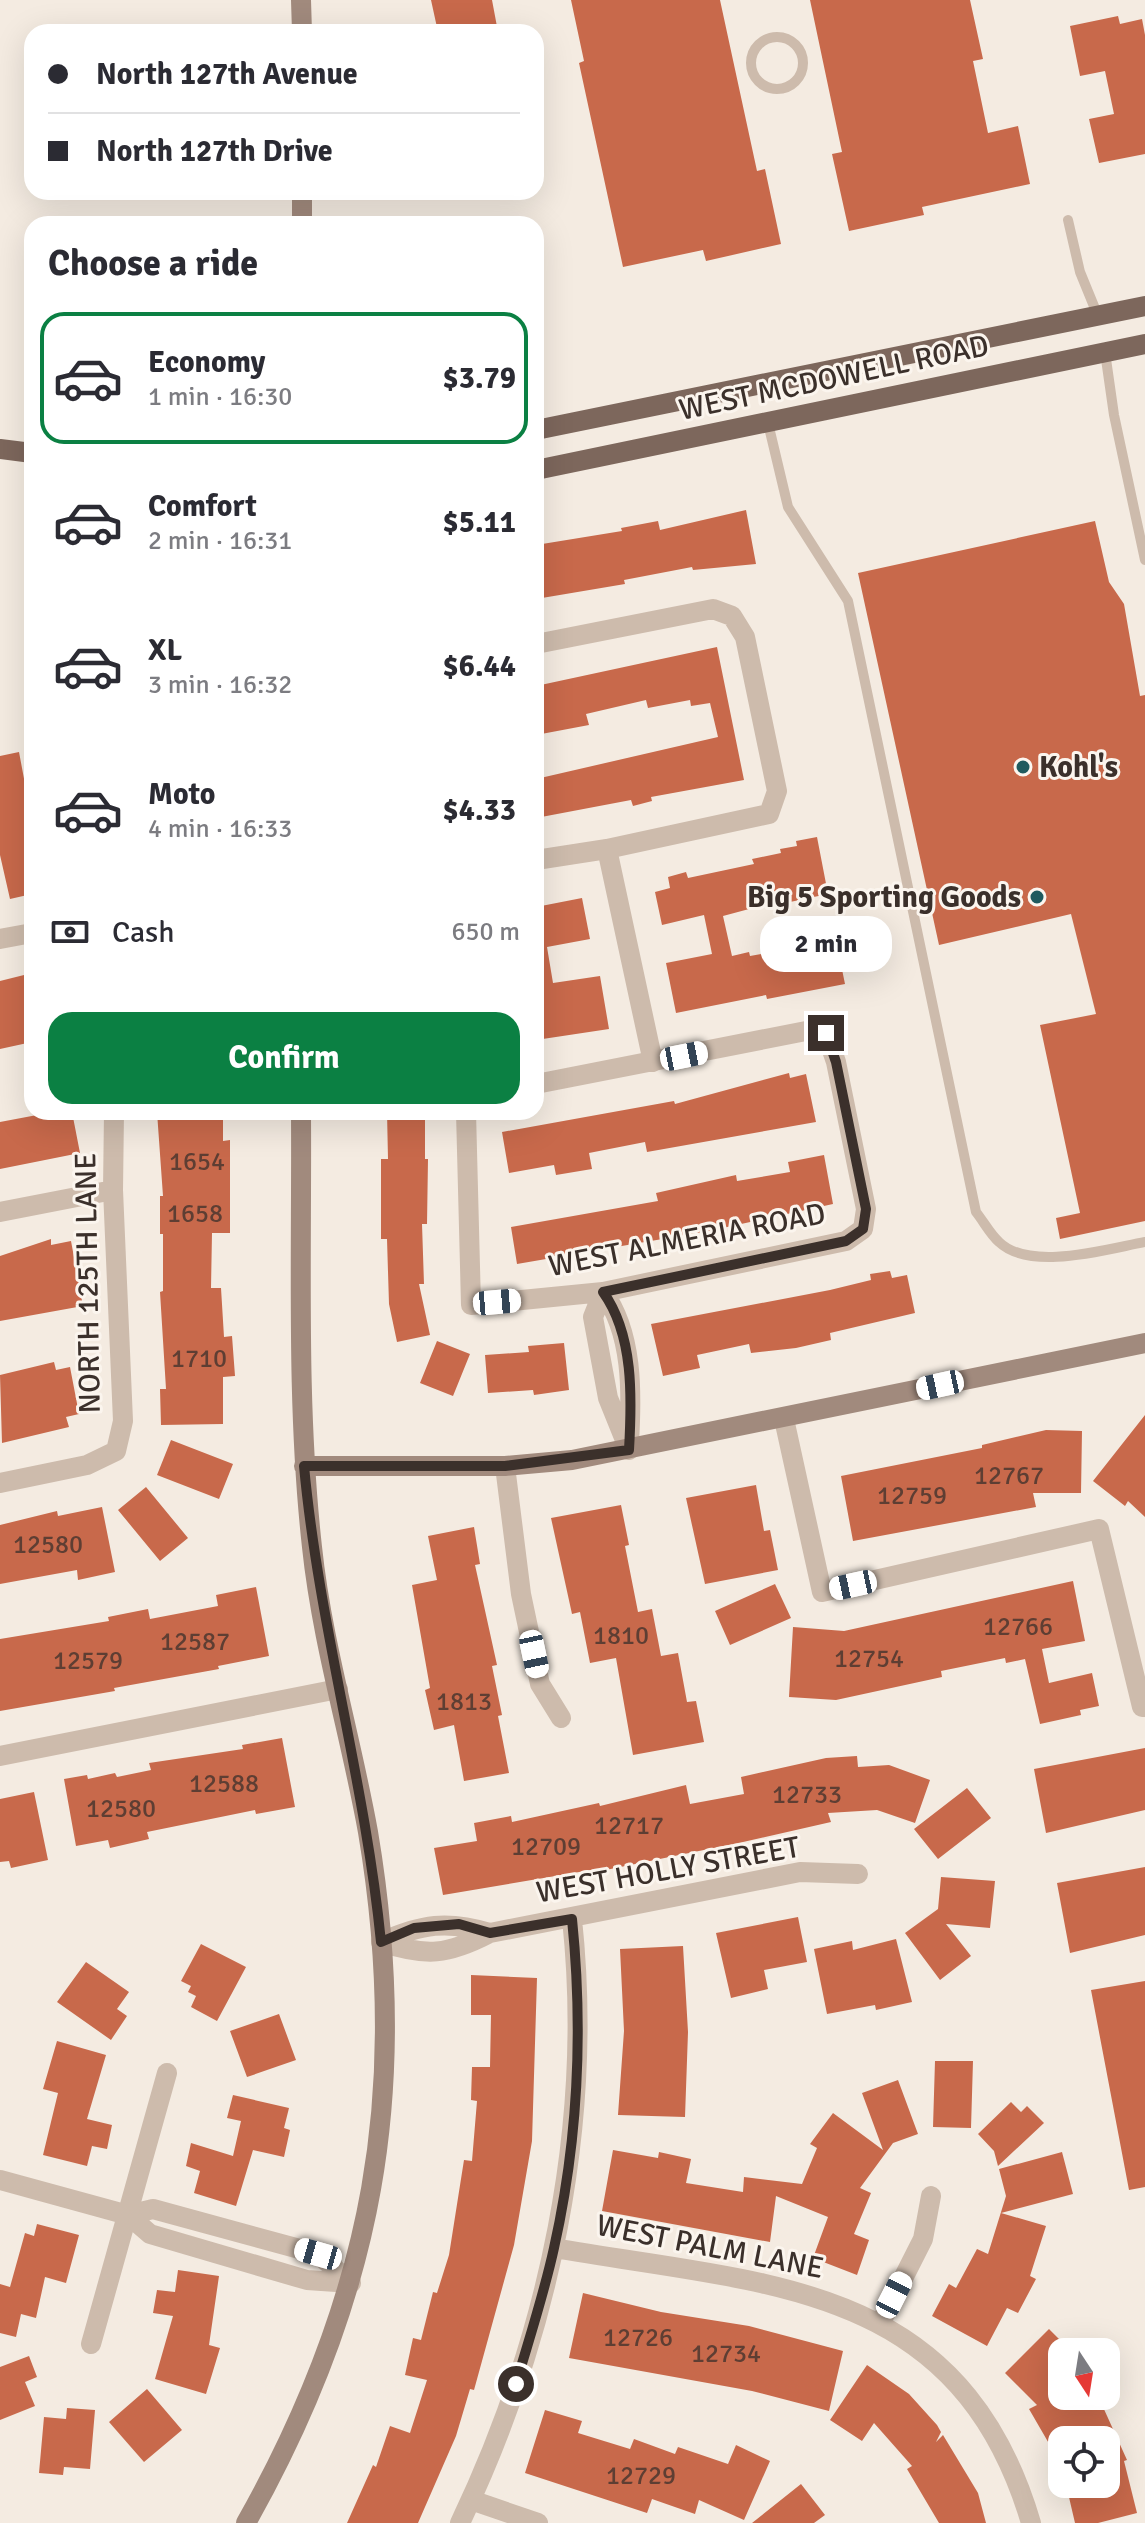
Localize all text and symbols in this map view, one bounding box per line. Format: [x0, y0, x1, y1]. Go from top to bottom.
text: North 127th Avenue [96, 56, 358, 93]
text: North 127th Drive [96, 133, 333, 170]
text: Choose a ride [48, 241, 258, 286]
street label: WEST MCDOWELL ROAD [676, 327, 992, 429]
icon: car [52, 342, 124, 414]
text: Economy [148, 344, 265, 381]
text: $3.79 [443, 360, 516, 397]
text: 1 min · 16:30 [148, 381, 292, 413]
icon: car [52, 486, 124, 558]
text: Comfort [148, 488, 257, 525]
text: $5.11 [443, 504, 516, 541]
text: 2 min · 16:31 [148, 525, 292, 557]
icon: car [52, 630, 124, 702]
text: XL [148, 632, 182, 669]
text: $6.44 [443, 648, 516, 685]
text: 3 min · 16:32 [148, 669, 292, 701]
place label: Kohl's [1039, 749, 1118, 786]
marker: Kohl's [1014, 758, 1032, 776]
icon: car [52, 774, 124, 846]
text: Moto [148, 776, 215, 813]
text: $4.33 [443, 792, 516, 829]
text: 4 min · 16:33 [148, 813, 292, 845]
place label: Big 5 Sporting Goods [747, 879, 1021, 916]
marker: Big 5 Sporting Goods [1028, 888, 1046, 906]
icon: cash [48, 910, 92, 954]
text: Cash [112, 914, 175, 951]
text: 650 m [451, 916, 520, 948]
callout: 2 min [760, 917, 892, 973]
text: 2 min [795, 928, 857, 960]
button: Confirm [48, 1012, 520, 1104]
route end [808, 1015, 844, 1051]
car [658, 1040, 710, 1072]
house number: 1654 [169, 1146, 225, 1178]
street label: NORTH 125TH LANE [67, 1152, 109, 1414]
street label: WEST ALMERIA ROAD [546, 1195, 828, 1285]
house number: 1658 [167, 1198, 223, 1230]
car [472, 1288, 522, 1316]
house number: 1710 [171, 1343, 227, 1375]
car [914, 1368, 966, 1402]
house number: 12767 [974, 1460, 1044, 1492]
house number: 12759 [877, 1480, 947, 1512]
house number: 12580 [13, 1529, 83, 1561]
car [827, 1568, 879, 1602]
house number: 12766 [983, 1611, 1053, 1643]
house number: 1810 [593, 1620, 649, 1652]
house number: 12587 [160, 1626, 230, 1658]
car [517, 1628, 551, 1680]
house number: 12754 [834, 1643, 904, 1675]
house number: 12579 [53, 1645, 123, 1677]
house number: 1813 [436, 1686, 492, 1718]
house number: 12588 [189, 1768, 259, 1800]
house number: 12733 [772, 1779, 842, 1811]
house number: 12580 [86, 1793, 156, 1825]
house number: 12717 [594, 1810, 664, 1842]
street label: WEST HOLLY STREET [533, 1829, 803, 1911]
house number: 12709 [511, 1831, 581, 1863]
street label: WEST PALM LANE [593, 2207, 827, 2287]
car [292, 2236, 344, 2272]
car [872, 2268, 916, 2322]
house number: 12726 [603, 2322, 673, 2354]
house number: 12734 [691, 2338, 761, 2370]
north arrow [1048, 2338, 1120, 2410]
map controls [1048, 2338, 1120, 2498]
route start [498, 2366, 534, 2402]
button: locate [1048, 2426, 1120, 2498]
house number: 12729 [606, 2460, 676, 2492]

